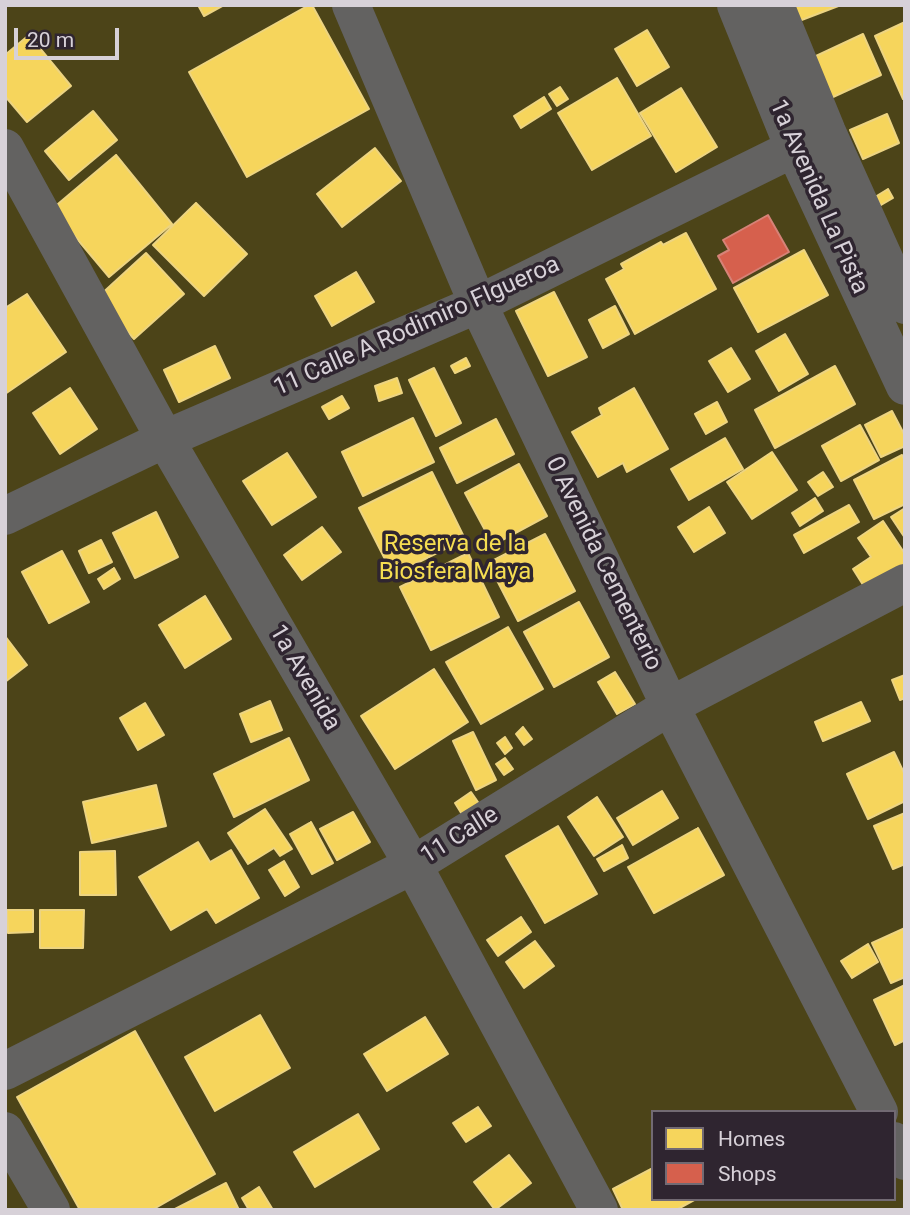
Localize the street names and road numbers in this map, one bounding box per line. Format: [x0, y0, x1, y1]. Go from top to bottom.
street label: 1a Avenida La Pista [762, 95, 874, 299]
street label: 11 Calle A Rodimiro FIgueroa [270, 251, 564, 403]
street label: 0 Avenida Cementerio [539, 453, 667, 675]
street label: 1a Avenida [262, 620, 346, 736]
street label: 11 Calle [416, 801, 504, 871]

